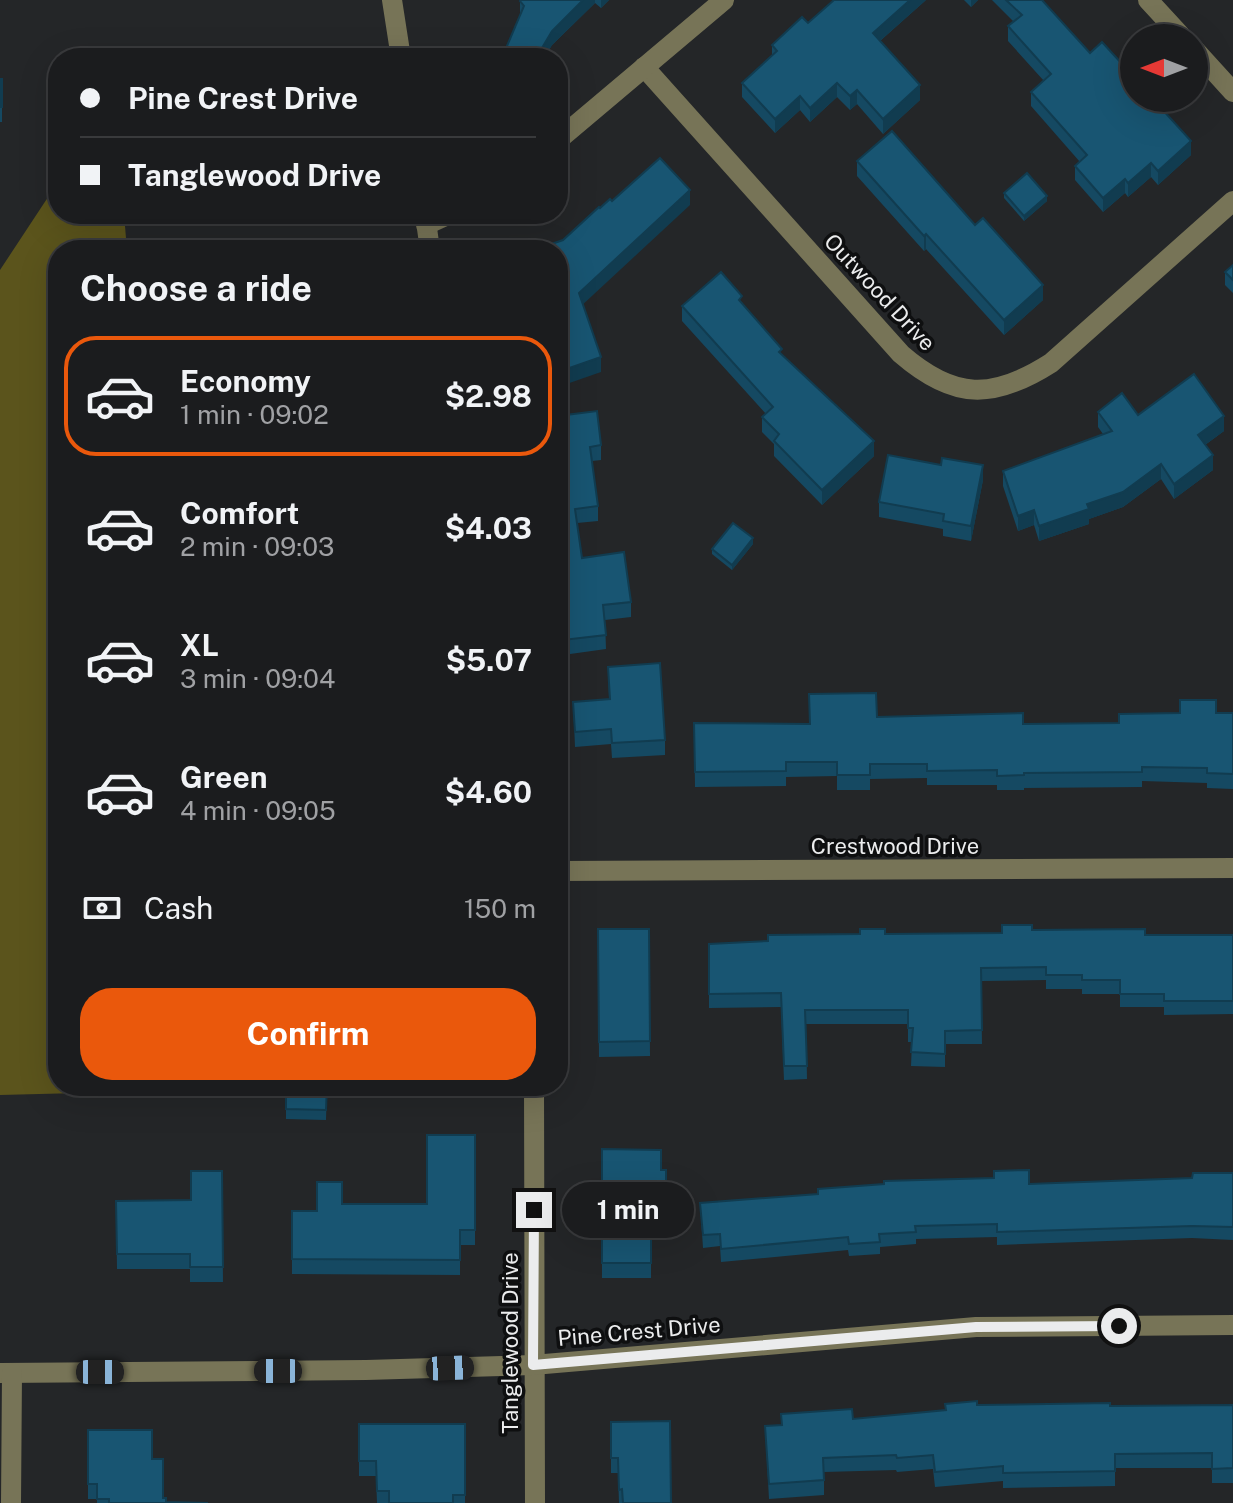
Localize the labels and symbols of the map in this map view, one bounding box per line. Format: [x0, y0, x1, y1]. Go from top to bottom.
north arrow [1120, 24, 1208, 112]
street label: Outwood Drive [819, 228, 941, 356]
street label: Crestwood Drive [811, 833, 979, 859]
callout: 1 min [562, 1182, 694, 1238]
route end [516, 1192, 552, 1228]
street label: Tanglewood Drive [497, 1252, 523, 1434]
route start [1101, 1308, 1137, 1344]
street label: Pine Crest Drive [557, 1311, 721, 1351]
car [426, 1355, 474, 1381]
car [254, 1359, 302, 1383]
car [76, 1360, 124, 1384]

